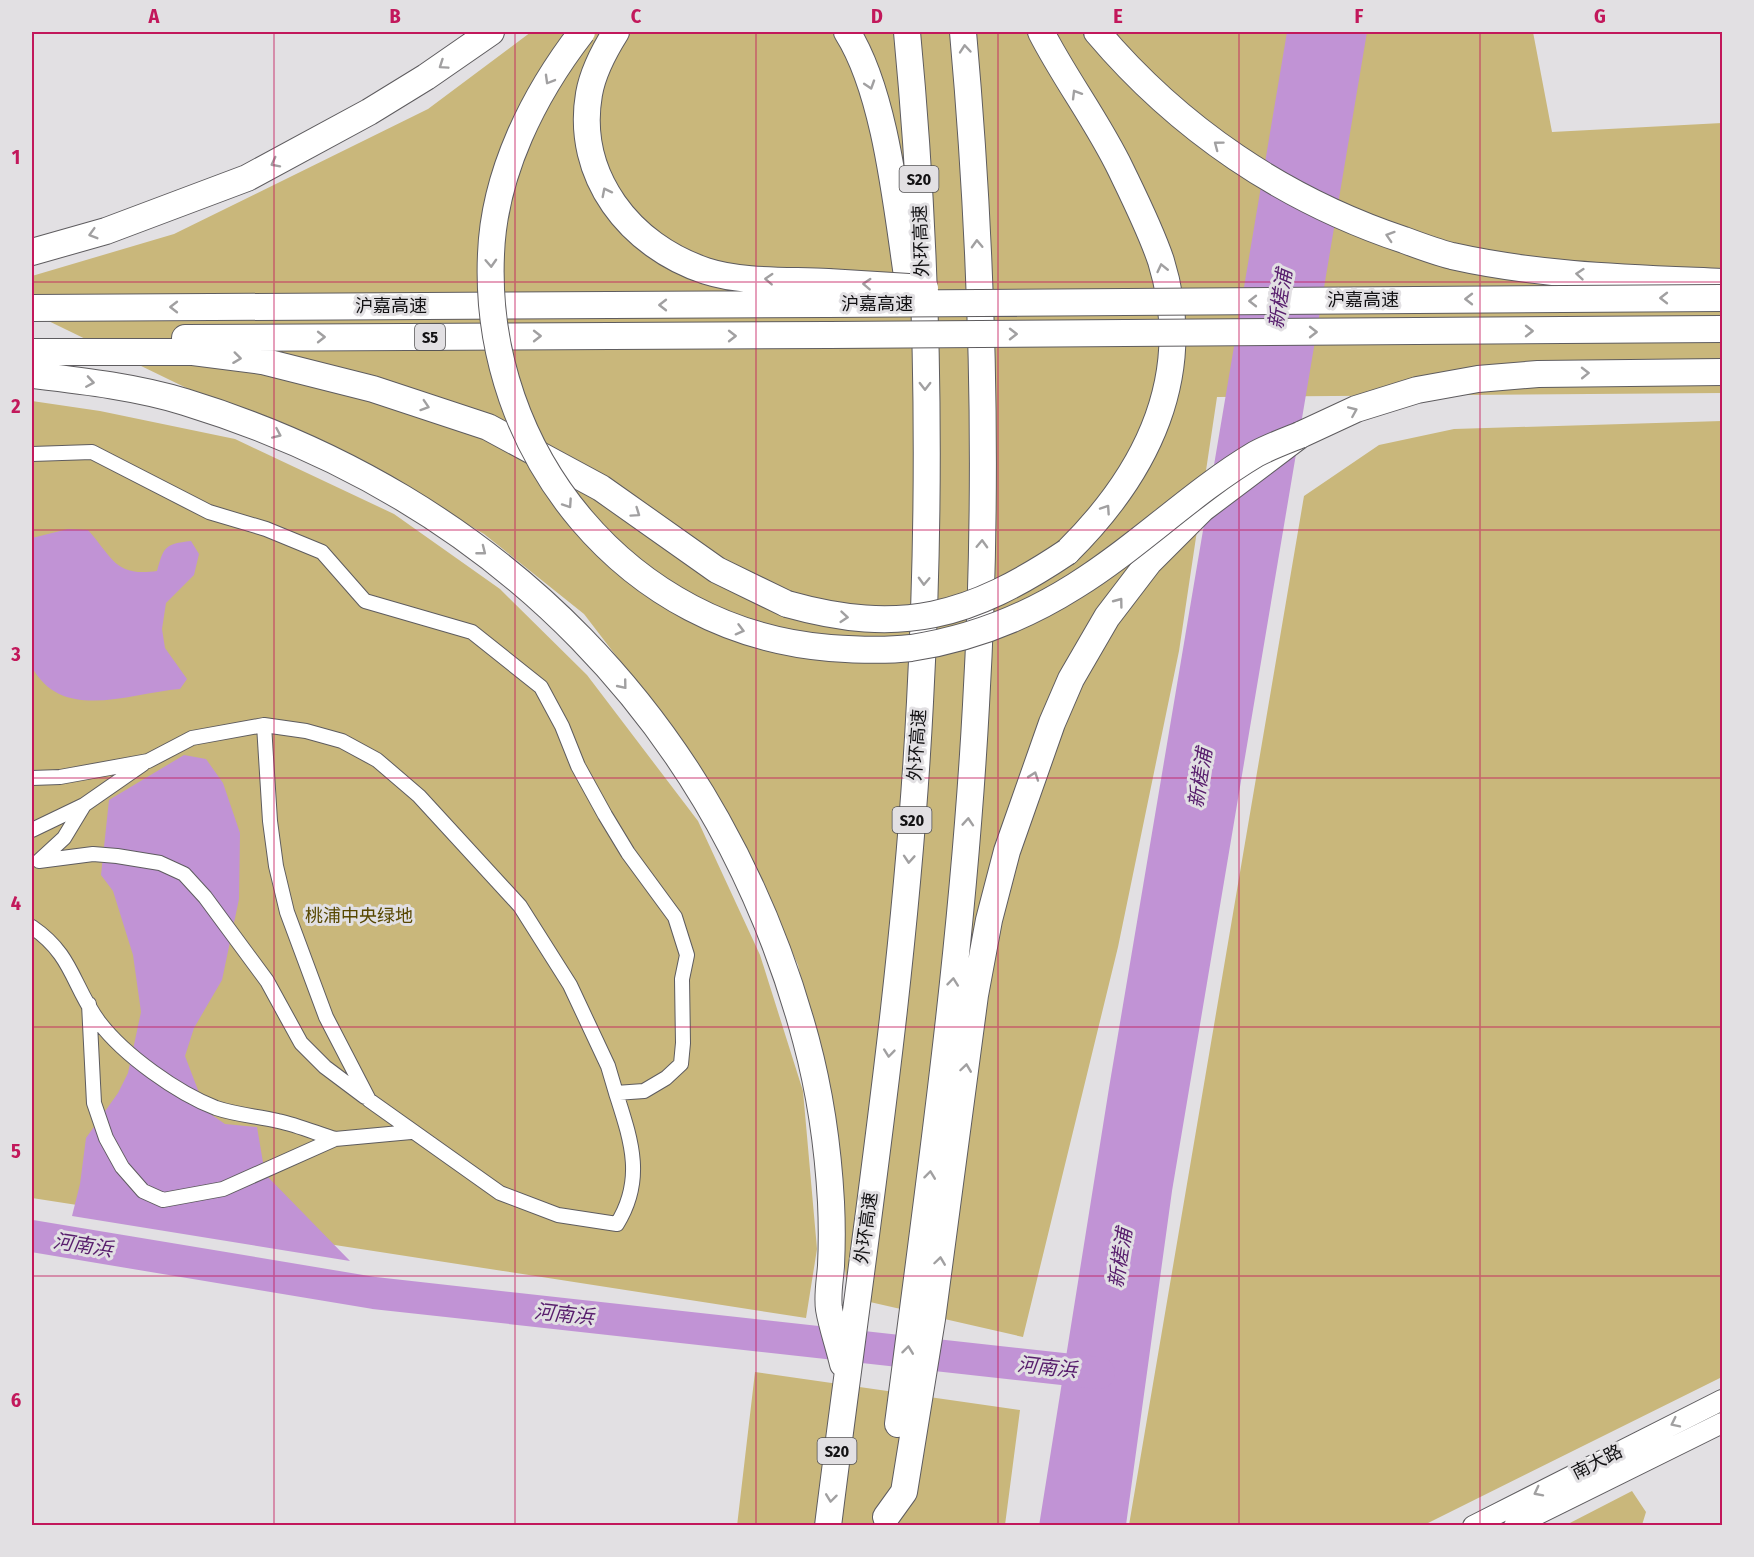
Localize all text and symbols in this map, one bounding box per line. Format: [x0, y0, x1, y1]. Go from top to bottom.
text: A [148, 4, 161, 28]
text: B [389, 4, 401, 28]
text: C [631, 4, 642, 28]
text: D [871, 4, 883, 28]
text: E [1113, 4, 1123, 28]
text: F [1355, 4, 1364, 28]
text: G [1594, 4, 1606, 28]
one-way arrow [958, 45, 971, 54]
one-way arrow [439, 58, 450, 69]
one-way arrow [545, 74, 557, 84]
one-way arrow [863, 79, 876, 90]
one-way arrow [1072, 90, 1083, 100]
one-way arrow [1214, 141, 1225, 152]
text: 1 [12, 145, 20, 169]
one-way arrow [270, 156, 281, 168]
road number: S20 [900, 166, 938, 192]
one-way arrow [602, 187, 614, 198]
street label: 外环高速 [909, 205, 933, 277]
one-way arrow [88, 227, 99, 239]
one-way arrow [1385, 230, 1396, 243]
one-way arrow [971, 239, 984, 248]
one-way arrow [485, 259, 498, 268]
one-way arrow [1156, 263, 1169, 273]
water label: 新槎浦 [1263, 265, 1297, 331]
one-way arrow [1576, 268, 1585, 281]
one-way arrow [765, 272, 774, 285]
one-way arrow [863, 278, 872, 291]
street label: 沪嘉高速 [1327, 289, 1399, 311]
one-way arrow [1660, 292, 1669, 304]
street label: 沪嘉高速 [841, 293, 913, 315]
one-way arrow [1465, 293, 1474, 306]
street label: 沪嘉高速 [355, 295, 427, 317]
one-way arrow [1249, 295, 1258, 307]
one-way arrow [659, 299, 668, 311]
one-way arrow [170, 301, 179, 313]
road number: S5 [415, 324, 445, 350]
one-way arrow [1525, 325, 1534, 337]
one-way arrow [1309, 326, 1318, 338]
one-way arrow [1009, 328, 1018, 340]
one-way arrow [532, 330, 541, 342]
one-way arrow [727, 330, 736, 342]
one-way arrow [316, 331, 325, 343]
one-way arrow [232, 351, 241, 364]
one-way arrow [1581, 367, 1590, 380]
one-way arrow [84, 375, 94, 388]
one-way arrow [919, 381, 931, 390]
text: 2 [10, 394, 21, 418]
one-way arrow [419, 399, 430, 411]
one-way arrow [1346, 406, 1357, 418]
one-way arrow [270, 427, 281, 439]
one-way arrow [561, 498, 572, 509]
one-way arrow [629, 505, 640, 516]
one-way arrow [1099, 505, 1110, 516]
one-way arrow [976, 539, 989, 548]
one-way arrow [476, 543, 487, 554]
one-way arrow [918, 576, 930, 585]
one-way arrow [1112, 597, 1123, 608]
one-way arrow [839, 610, 848, 623]
one-way arrow [734, 623, 745, 635]
text: 3 [10, 642, 21, 666]
one-way arrow [616, 678, 627, 689]
street label: 外环高速 [904, 708, 930, 782]
water label: 新槎浦 [1183, 744, 1217, 810]
one-way arrow [1026, 771, 1039, 782]
road number: S20 [892, 807, 932, 833]
one-way arrow [961, 818, 974, 827]
one-way arrow [902, 855, 915, 864]
text: 4 [11, 891, 21, 915]
park label: 桃浦中央绿地 [305, 905, 413, 927]
one-way arrow [946, 977, 959, 986]
one-way arrow [883, 1049, 895, 1058]
one-way arrow [959, 1063, 971, 1072]
text: 5 [11, 1139, 21, 1163]
one-way arrow [923, 1171, 936, 1180]
street label: 外环高速 [850, 1191, 882, 1265]
water label: 新槎浦 [1103, 1224, 1137, 1290]
water label: 河南浜 [51, 1228, 116, 1262]
one-way arrow [933, 1256, 945, 1266]
water label: 河南浜 [533, 1299, 597, 1329]
one-way arrow [901, 1346, 913, 1355]
water label: 河南浜 [1016, 1352, 1080, 1382]
text: 6 [11, 1388, 21, 1412]
one-way arrow [1670, 1416, 1681, 1428]
road number: S20 [818, 1438, 856, 1464]
street label: 南大路 [1568, 1440, 1626, 1484]
one-way arrow [1533, 1485, 1544, 1497]
one-way arrow [826, 1493, 838, 1502]

